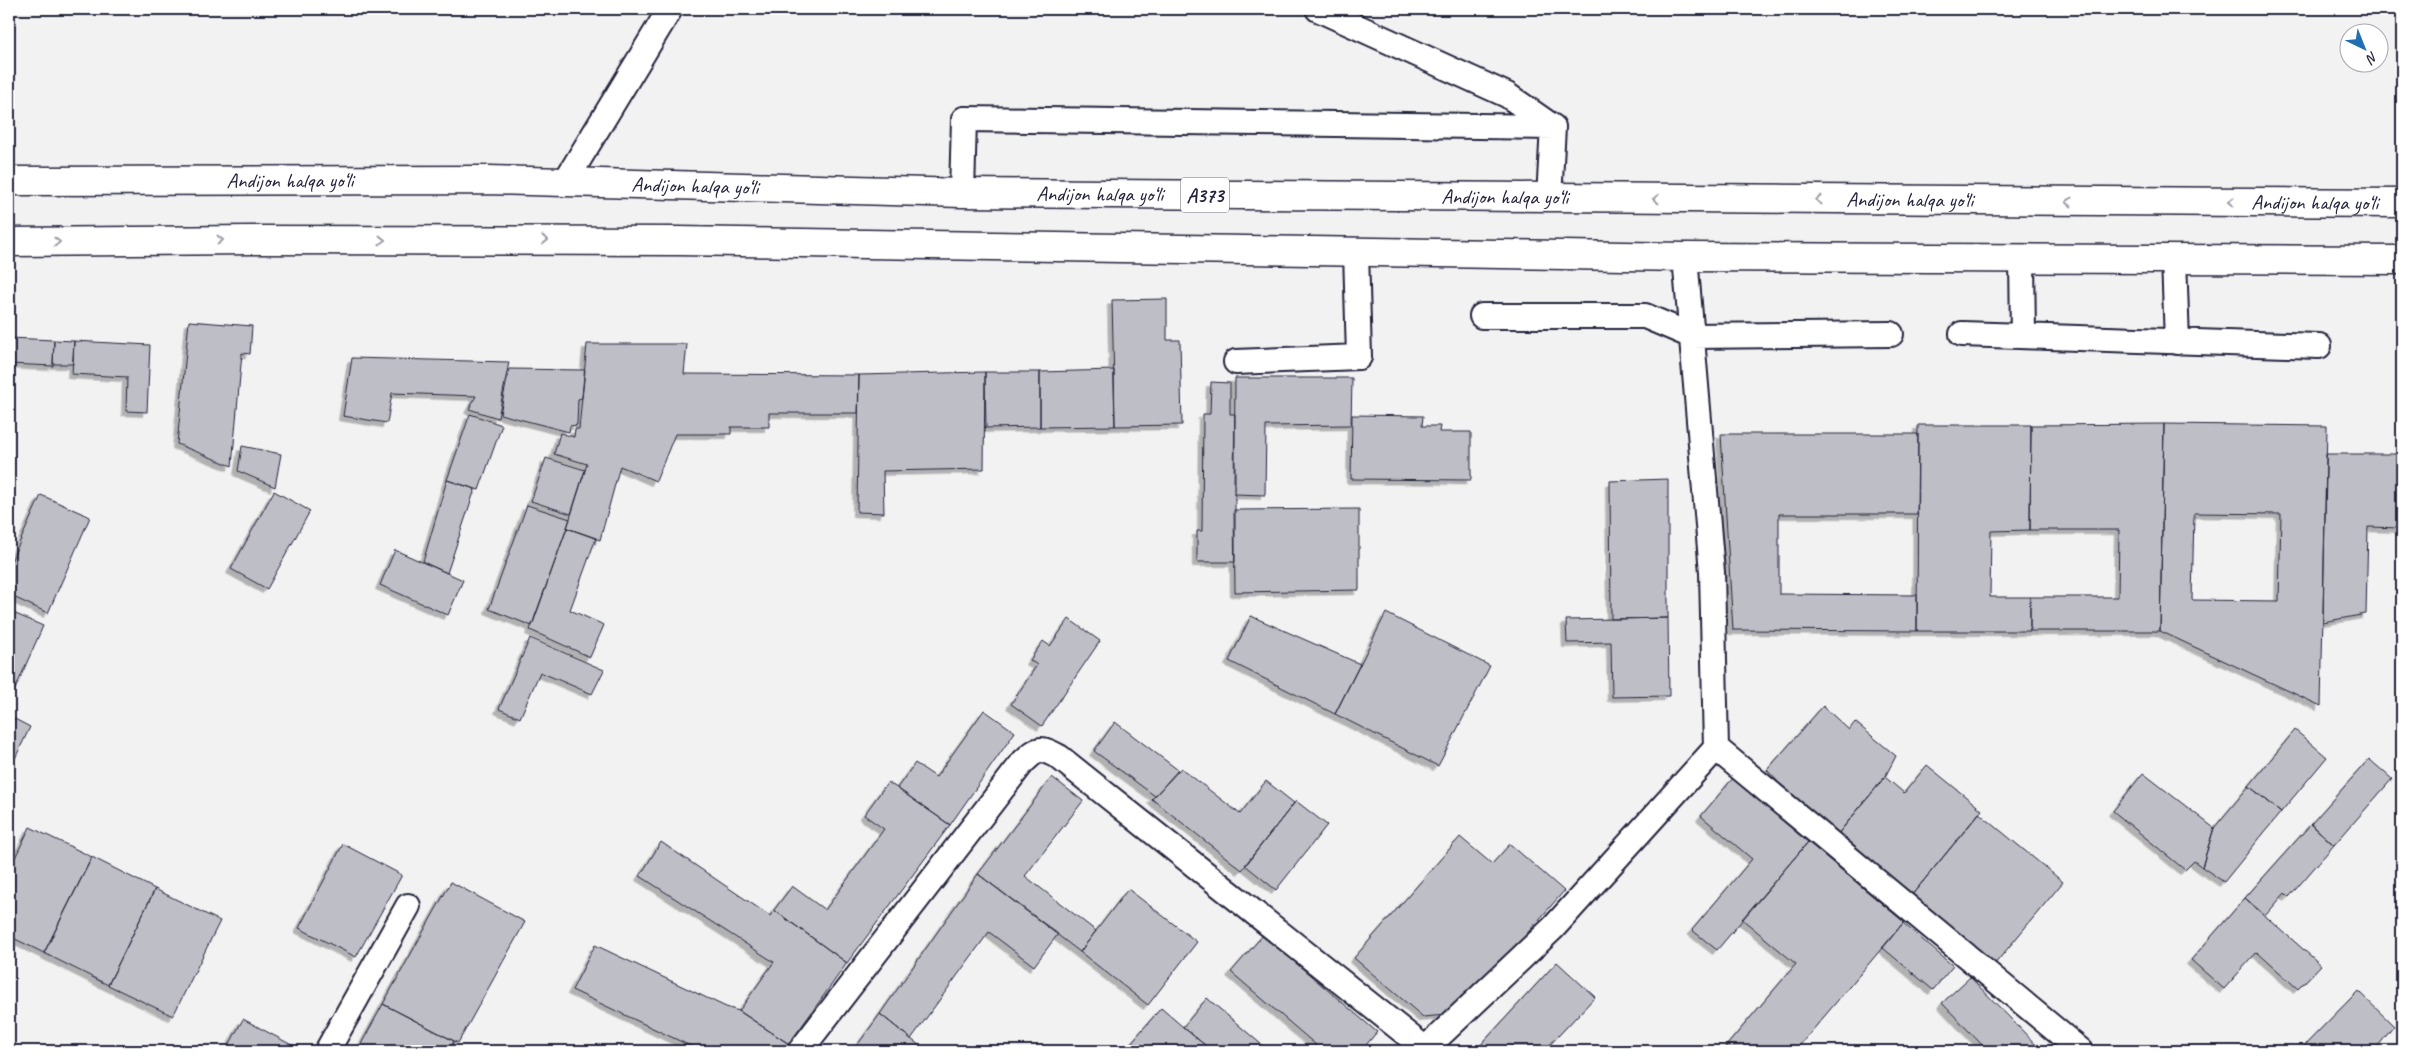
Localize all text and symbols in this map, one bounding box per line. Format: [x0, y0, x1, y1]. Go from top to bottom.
north arrow [2338, 22, 2388, 72]
text: N [2362, 48, 2381, 68]
street label: Andijon halqa yo‘li [227, 167, 356, 194]
street label: Andijon halqa yo‘li [631, 171, 762, 200]
road number: A373 [1181, 178, 1229, 212]
street label: Andijon halqa yo‘li [1036, 181, 1166, 207]
street label: Andijon halqa yo‘li [1441, 183, 1571, 210]
street label: Andijon halqa yo‘li [1846, 186, 1976, 213]
street label: Andijon halqa yo‘li [2251, 189, 2381, 216]
one-way arrow [1652, 194, 1660, 204]
one-way arrow [1814, 195, 1822, 205]
one-way arrow [2064, 197, 2072, 207]
one-way arrow [2227, 197, 2234, 207]
one-way arrow [216, 235, 224, 245]
one-way arrow [379, 235, 387, 245]
one-way arrow [541, 235, 549, 246]
one-way arrow [54, 236, 62, 247]

